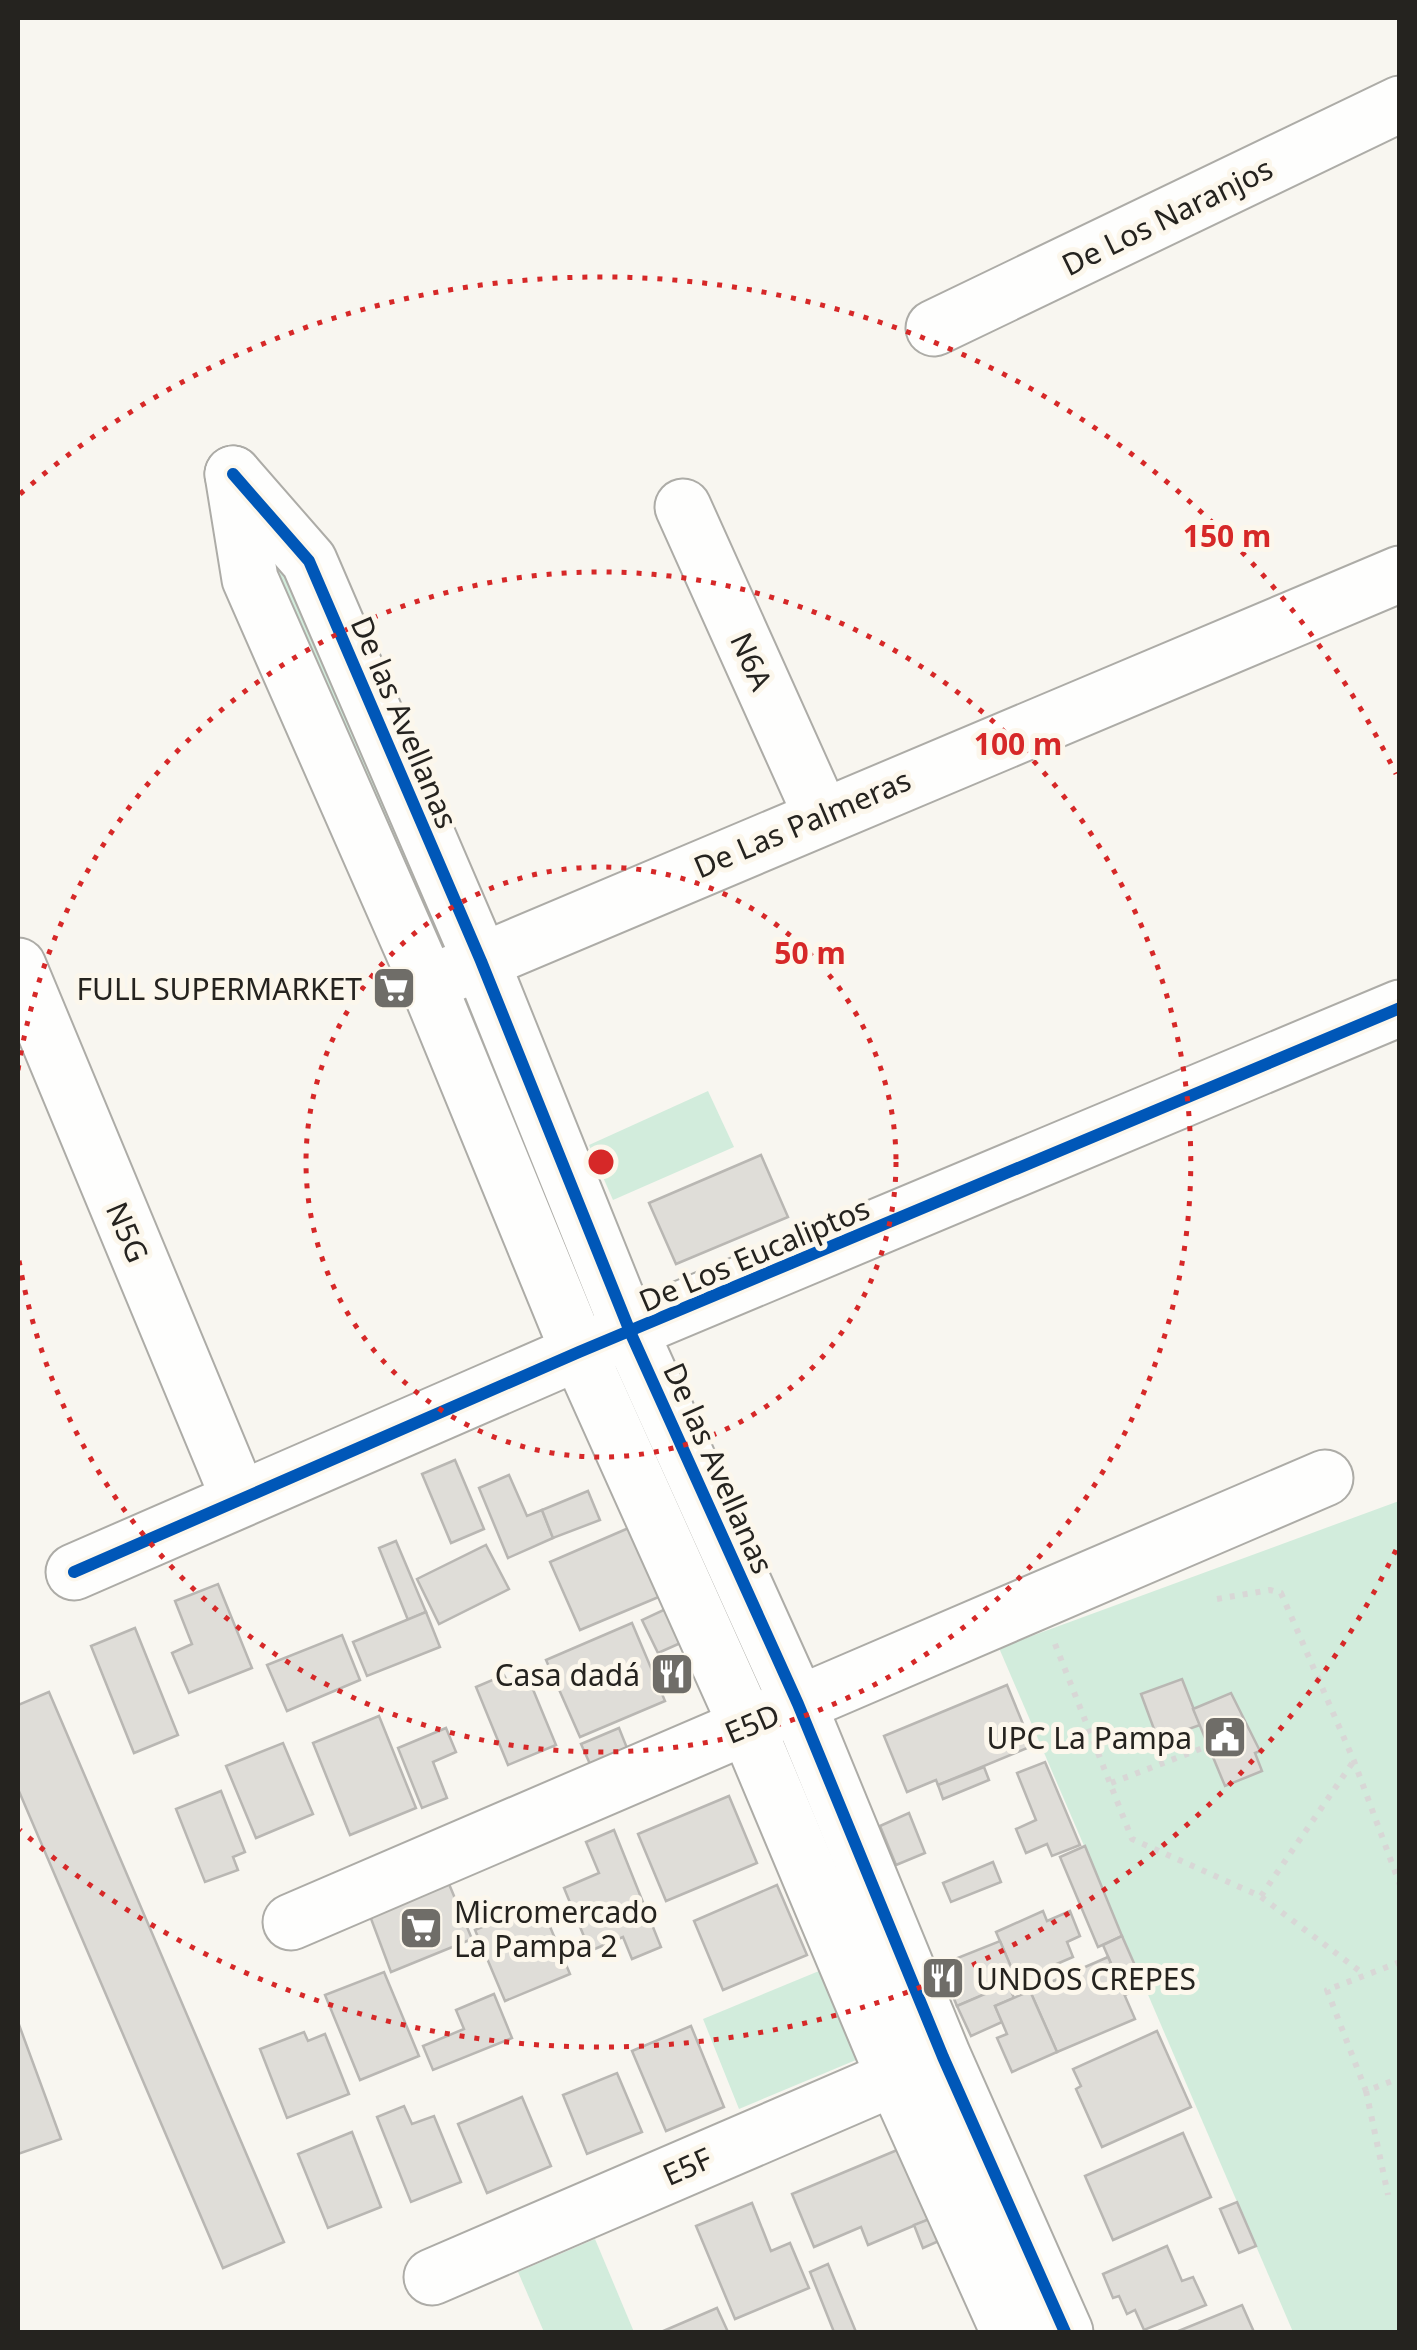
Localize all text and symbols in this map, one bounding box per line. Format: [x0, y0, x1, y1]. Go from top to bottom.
street label: De Los Naranjos [1055, 147, 1279, 285]
text: 150 m [1183, 515, 1271, 556]
street label: De las Avellanas [342, 610, 468, 834]
street label: N6A [721, 626, 783, 697]
text: 100 m [974, 723, 1062, 764]
street label: De Las Palmeras [687, 759, 917, 887]
text: 50 m [774, 932, 846, 973]
supermarket icon: FULL SUPERMARKET [371, 965, 417, 1011]
place label: FULL SUPERMARKET [76, 968, 362, 1009]
centre of rings [583, 1144, 619, 1180]
street label: De Los Eucaliptos [633, 1187, 875, 1321]
street label: N5G [97, 1196, 159, 1268]
street label: De las Avellanas [654, 1356, 784, 1580]
restaurant icon: Casa dadá [649, 1651, 695, 1697]
place label: Casa dadá [495, 1654, 640, 1695]
street label: E5D [718, 1693, 786, 1753]
public building icon: UPC La Pampa [1202, 1714, 1248, 1760]
place label: UPC La Pampa [987, 1717, 1192, 1758]
place label: Micromercado La Pampa 2 [454, 1891, 658, 1966]
supermarket icon: Micromercado La Pampa 2 [398, 1905, 444, 1951]
restaurant icon: UNDOS CREPES [920, 1955, 966, 2001]
place label: UNDOS CREPES [976, 1958, 1196, 1999]
street label: E5F [656, 2137, 718, 2195]

